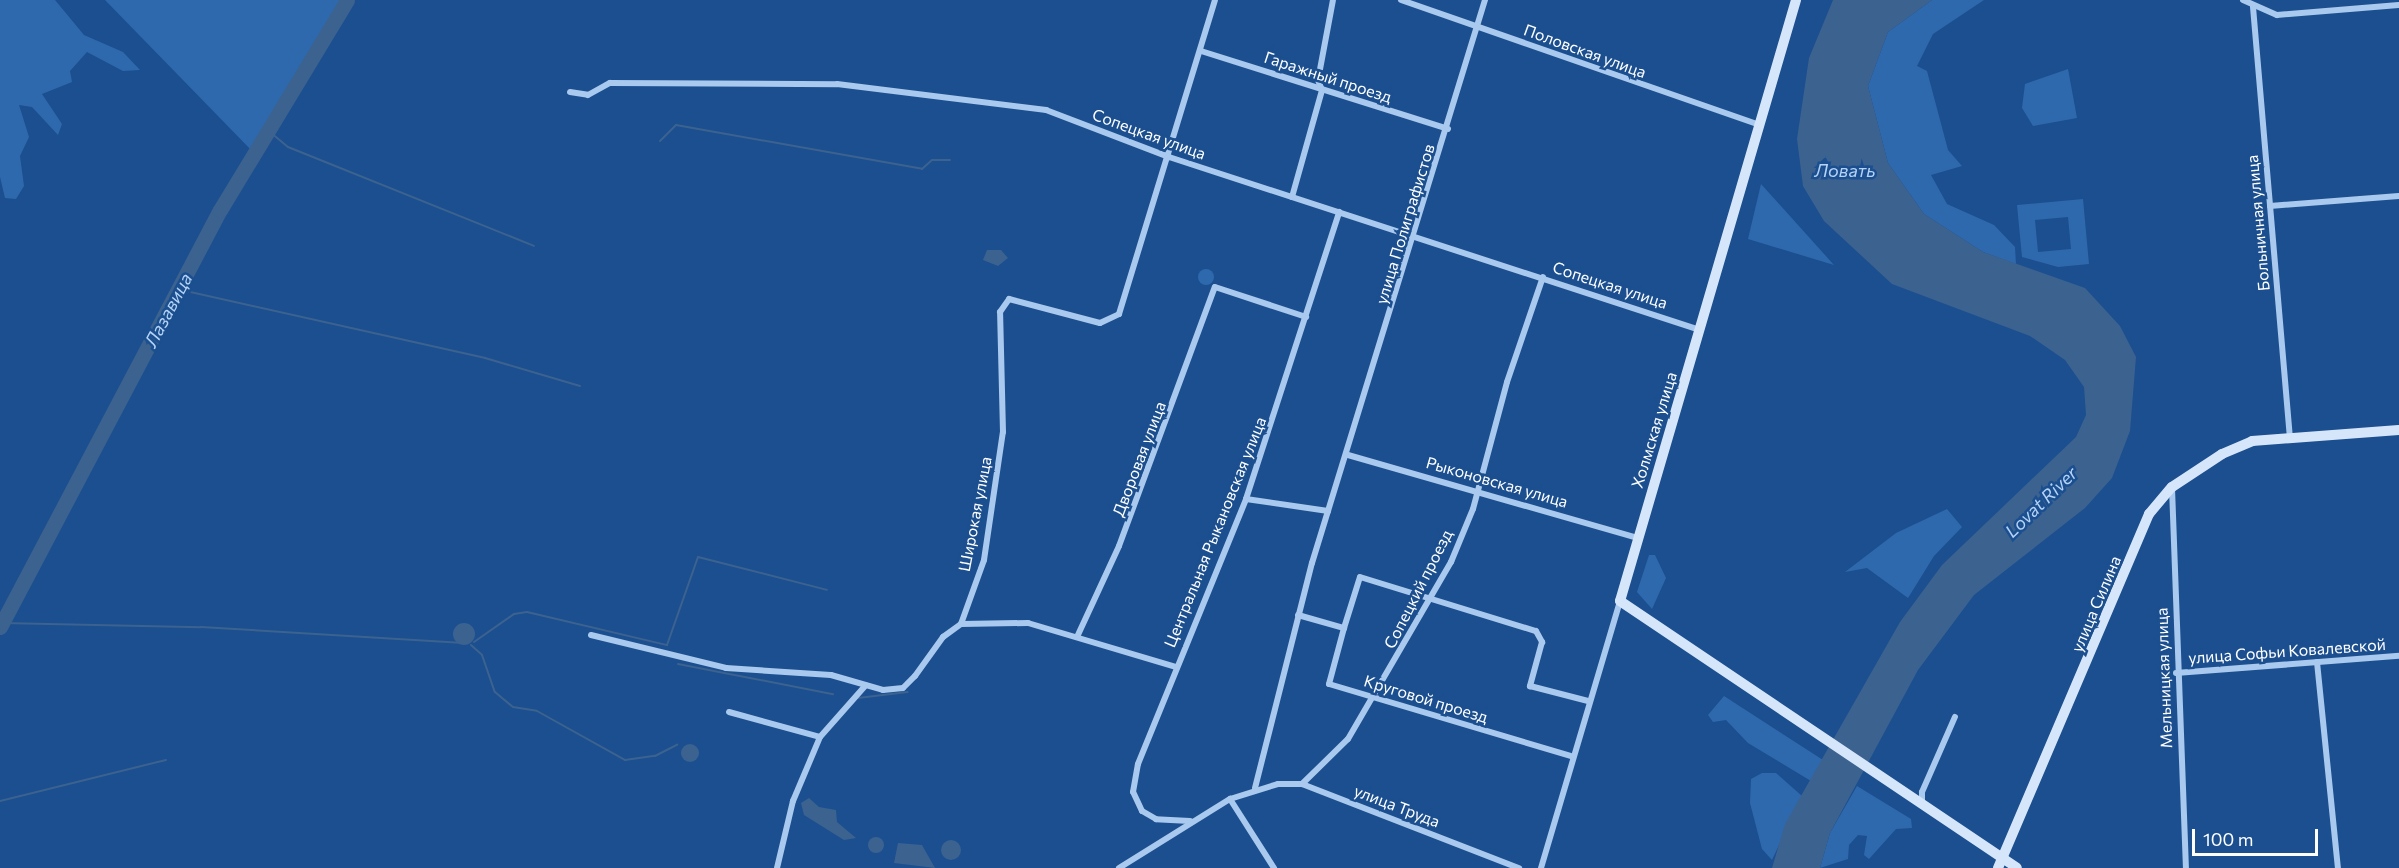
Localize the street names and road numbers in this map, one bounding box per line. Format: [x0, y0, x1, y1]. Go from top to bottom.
street label: Половская улица [1521, 20, 1649, 82]
street label: Гаражный проезд [1262, 47, 1394, 107]
street label: Сопецкая улица [1090, 105, 1208, 163]
street label: улица Полиграфистов [1371, 142, 1439, 306]
street label: Больничная улица [2242, 154, 2274, 292]
street label: Сопецкая улица [1550, 257, 1670, 313]
street label: Холмская улица [1627, 370, 1681, 490]
street label: Дворовая улица [1108, 399, 1170, 519]
street label: Центральная Рыкановская улица [1160, 414, 1270, 650]
street label: Рыконовская улица [1424, 453, 1570, 511]
street label: Широкая улица [954, 455, 996, 573]
street label: Сопецкий проезд [1380, 526, 1456, 652]
street label: улица Силина [2067, 553, 2125, 655]
street label: Мельницкая улица [2152, 607, 2176, 749]
street label: улица Софьи Ковалевской [2188, 635, 2386, 667]
street label: Круговой проезд [1362, 671, 1490, 727]
street label: улица Труда [1351, 781, 1443, 831]

